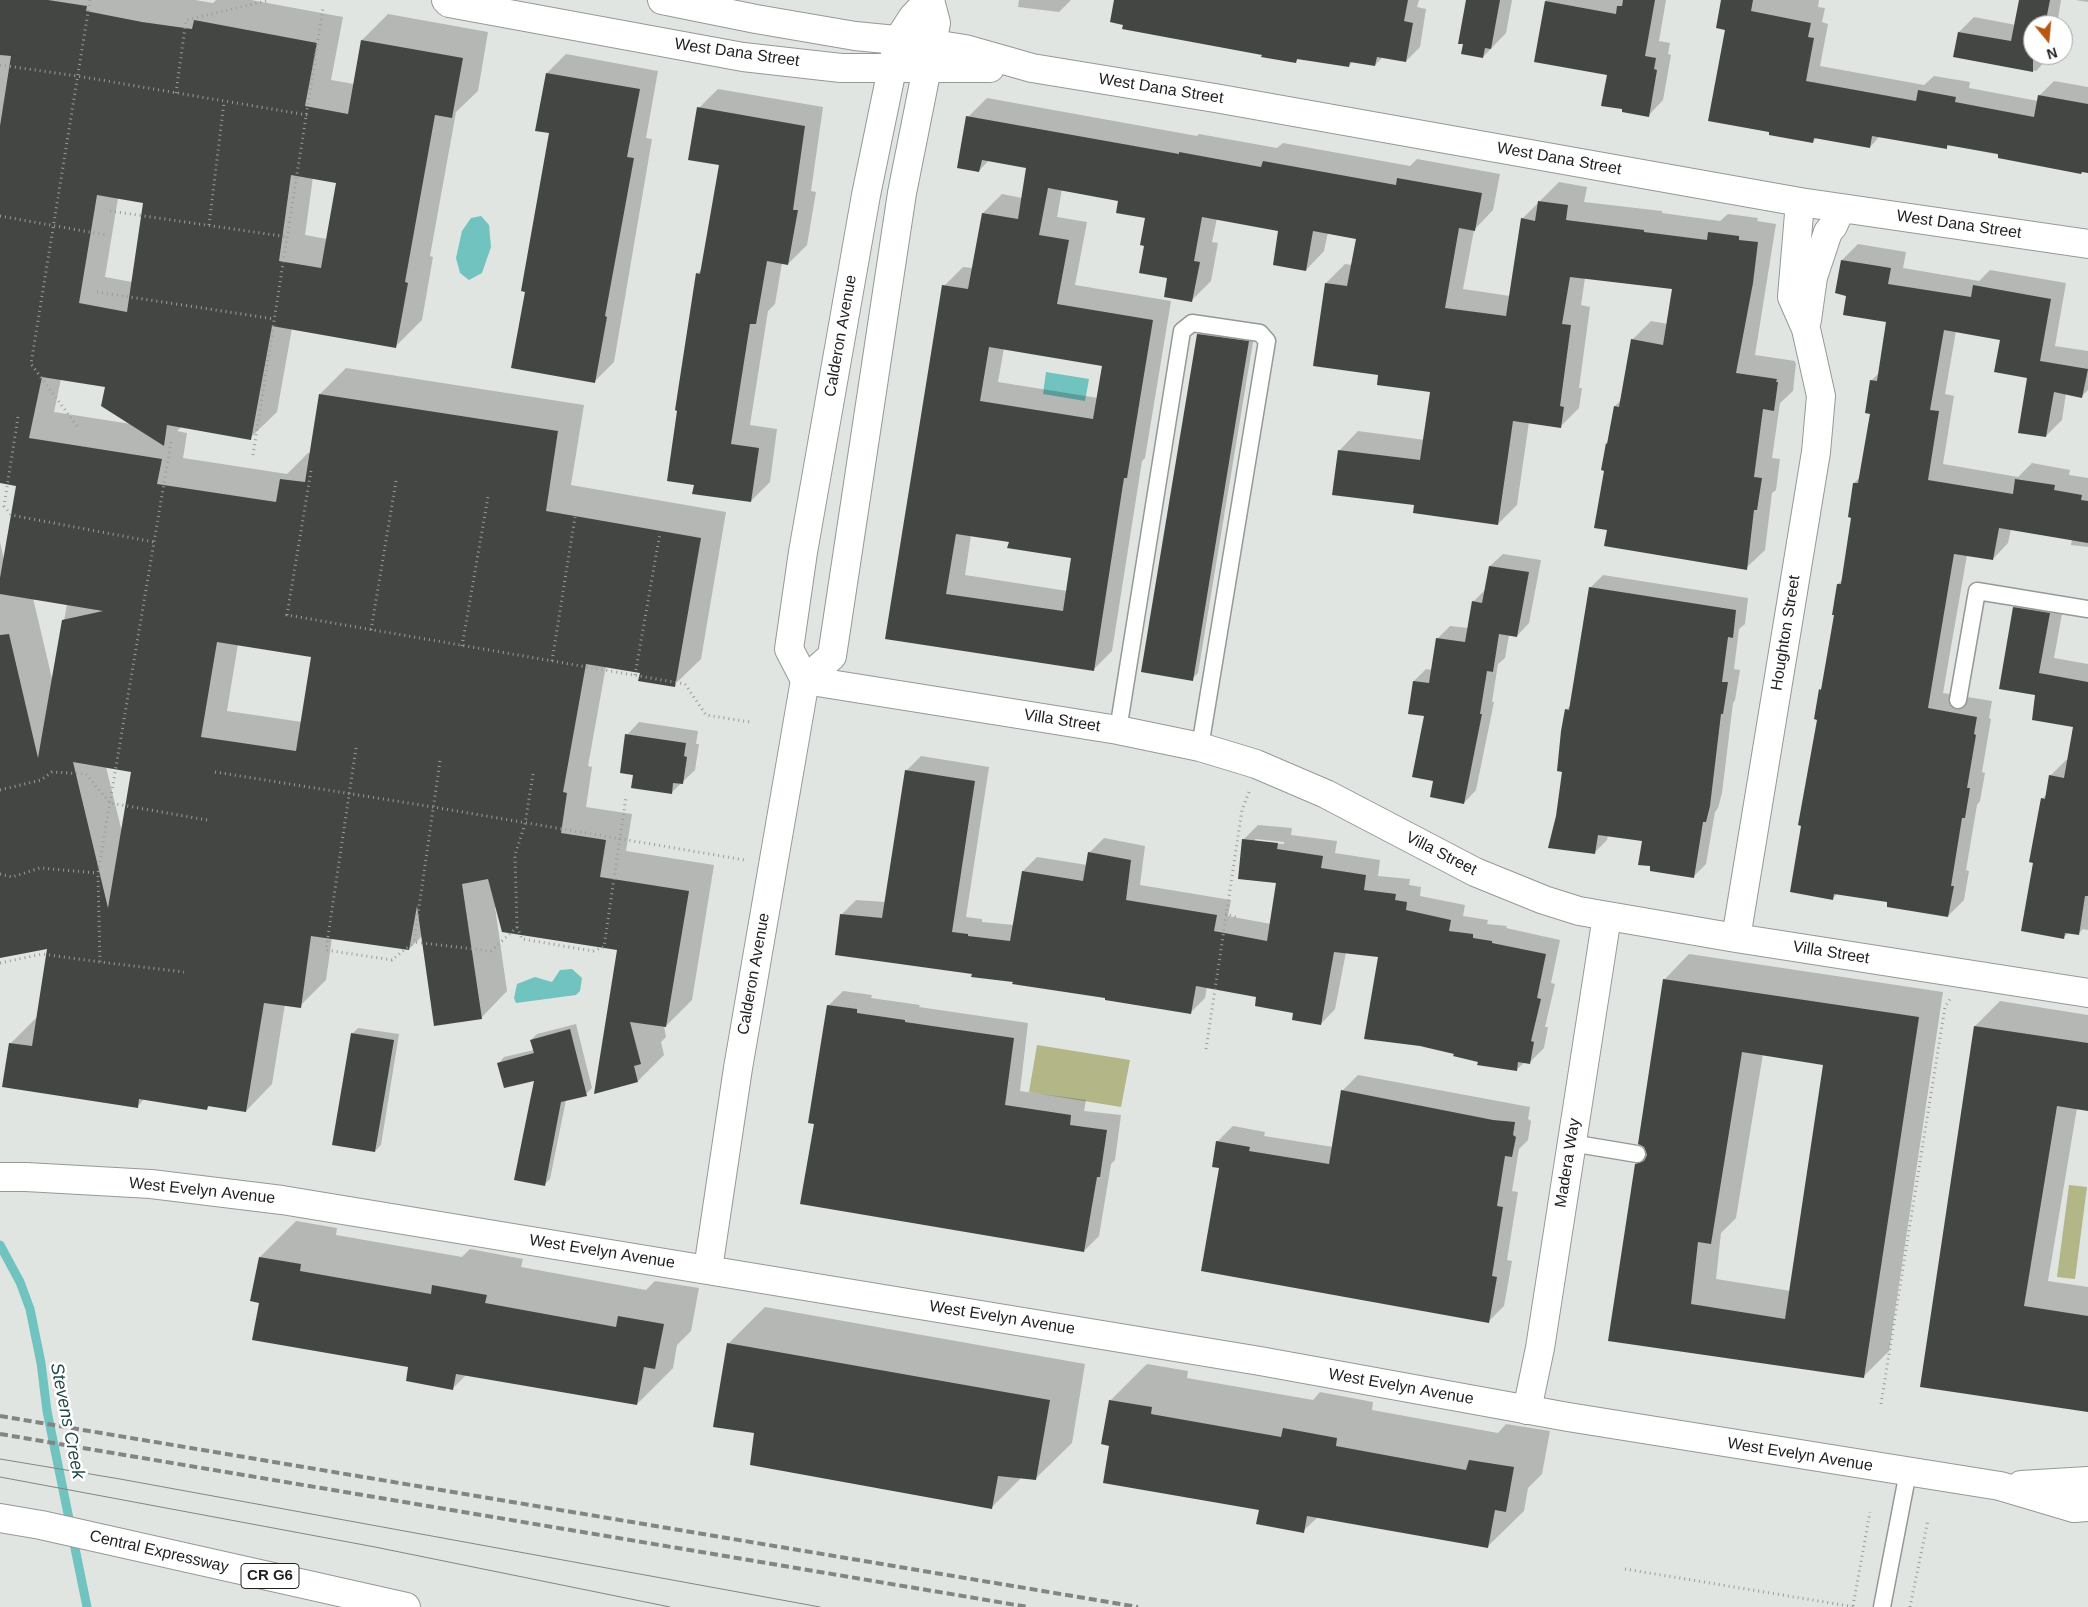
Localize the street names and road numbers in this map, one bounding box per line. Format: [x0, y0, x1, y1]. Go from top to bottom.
street label: West Dana Street [673, 35, 801, 71]
street label: West Dana Street [1097, 70, 1225, 108]
street label: West Dana Street [1495, 139, 1623, 179]
street label: West Dana Street [1895, 207, 2023, 243]
street label: Calderon Avenue [821, 274, 861, 398]
street label: Houghton Street [1767, 574, 1805, 692]
street label: Villa Street [1022, 705, 1102, 737]
street label: Villa Street [1402, 828, 1480, 880]
street label: Calderon Avenue [734, 912, 774, 1036]
street label: Villa Street [1791, 937, 1871, 969]
street label: Madera Way [1551, 1117, 1585, 1209]
street label: West Evelyn Avenue [128, 1174, 276, 1208]
street label: West Evelyn Avenue [528, 1231, 676, 1273]
street label: West Evelyn Avenue [928, 1297, 1076, 1339]
street label: West Evelyn Avenue [1327, 1365, 1475, 1409]
street label: West Evelyn Avenue [1726, 1434, 1874, 1476]
street label: Central Expressway [88, 1527, 230, 1577]
road number: CR G6 [241, 1564, 299, 1588]

